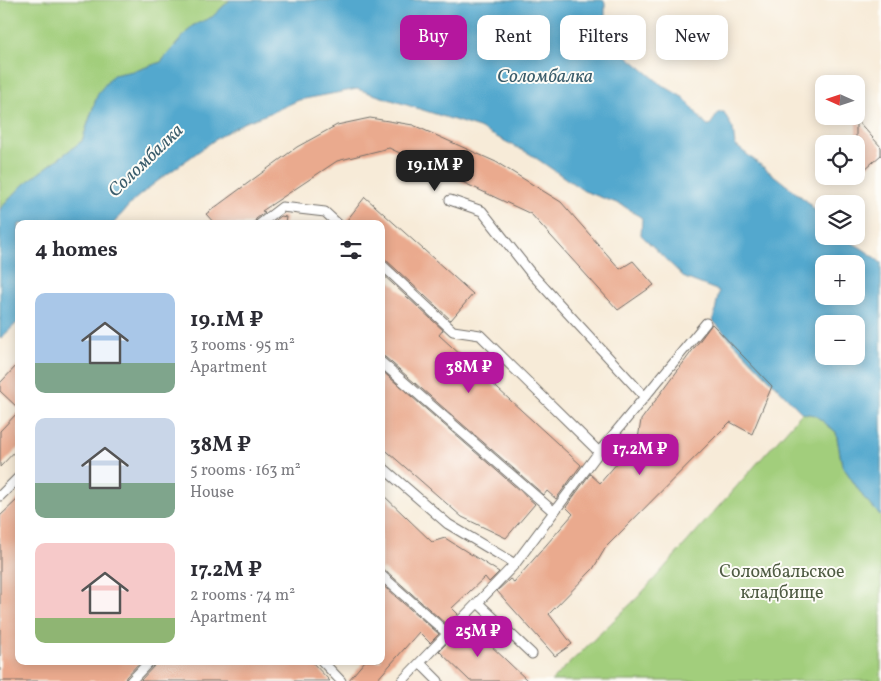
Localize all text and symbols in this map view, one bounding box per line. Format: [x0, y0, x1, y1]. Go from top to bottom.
chip: Buy [400, 15, 467, 60]
chip: Rent [477, 15, 550, 60]
chip: Filters [560, 15, 646, 60]
chip: New [656, 15, 728, 60]
water label: Соломбалка [497, 64, 593, 90]
north arrow [815, 75, 865, 125]
map controls [815, 75, 865, 365]
water label: Соломбалка [102, 118, 190, 204]
button: locate [815, 135, 865, 185]
pin: 19.1M ₽ [389, 150, 481, 192]
text: 19.1M ₽ [407, 155, 463, 177]
button: layers [815, 195, 865, 245]
text: 4 homes [35, 236, 118, 265]
icon: filters [337, 236, 365, 264]
button: + [815, 255, 865, 305]
text: 19.1M ₽ [190, 306, 263, 335]
icon: home [75, 313, 135, 373]
button: − [815, 315, 865, 365]
text: 3 rooms · 95 m² [190, 335, 295, 357]
pin: 38M ₽ [434, 352, 504, 394]
text: Apartment [190, 357, 267, 379]
text: 38M ₽ [446, 357, 492, 379]
text: 38M ₽ [190, 431, 251, 460]
pin: 17.2M ₽ [594, 434, 686, 476]
icon: home [75, 438, 135, 498]
text: 17.2M ₽ [613, 439, 667, 461]
text: 5 rooms · 163 m² [190, 460, 301, 482]
text: House [190, 482, 234, 504]
text: 17.2M ₽ [190, 556, 262, 585]
park label: Соломбальское кладбище [719, 560, 845, 606]
icon: home [75, 563, 135, 623]
text: 2 rooms · 74 m² [190, 585, 295, 607]
text: Apartment [190, 607, 267, 629]
pin: 25M ₽ [443, 616, 513, 658]
text: 25M ₽ [455, 621, 501, 643]

